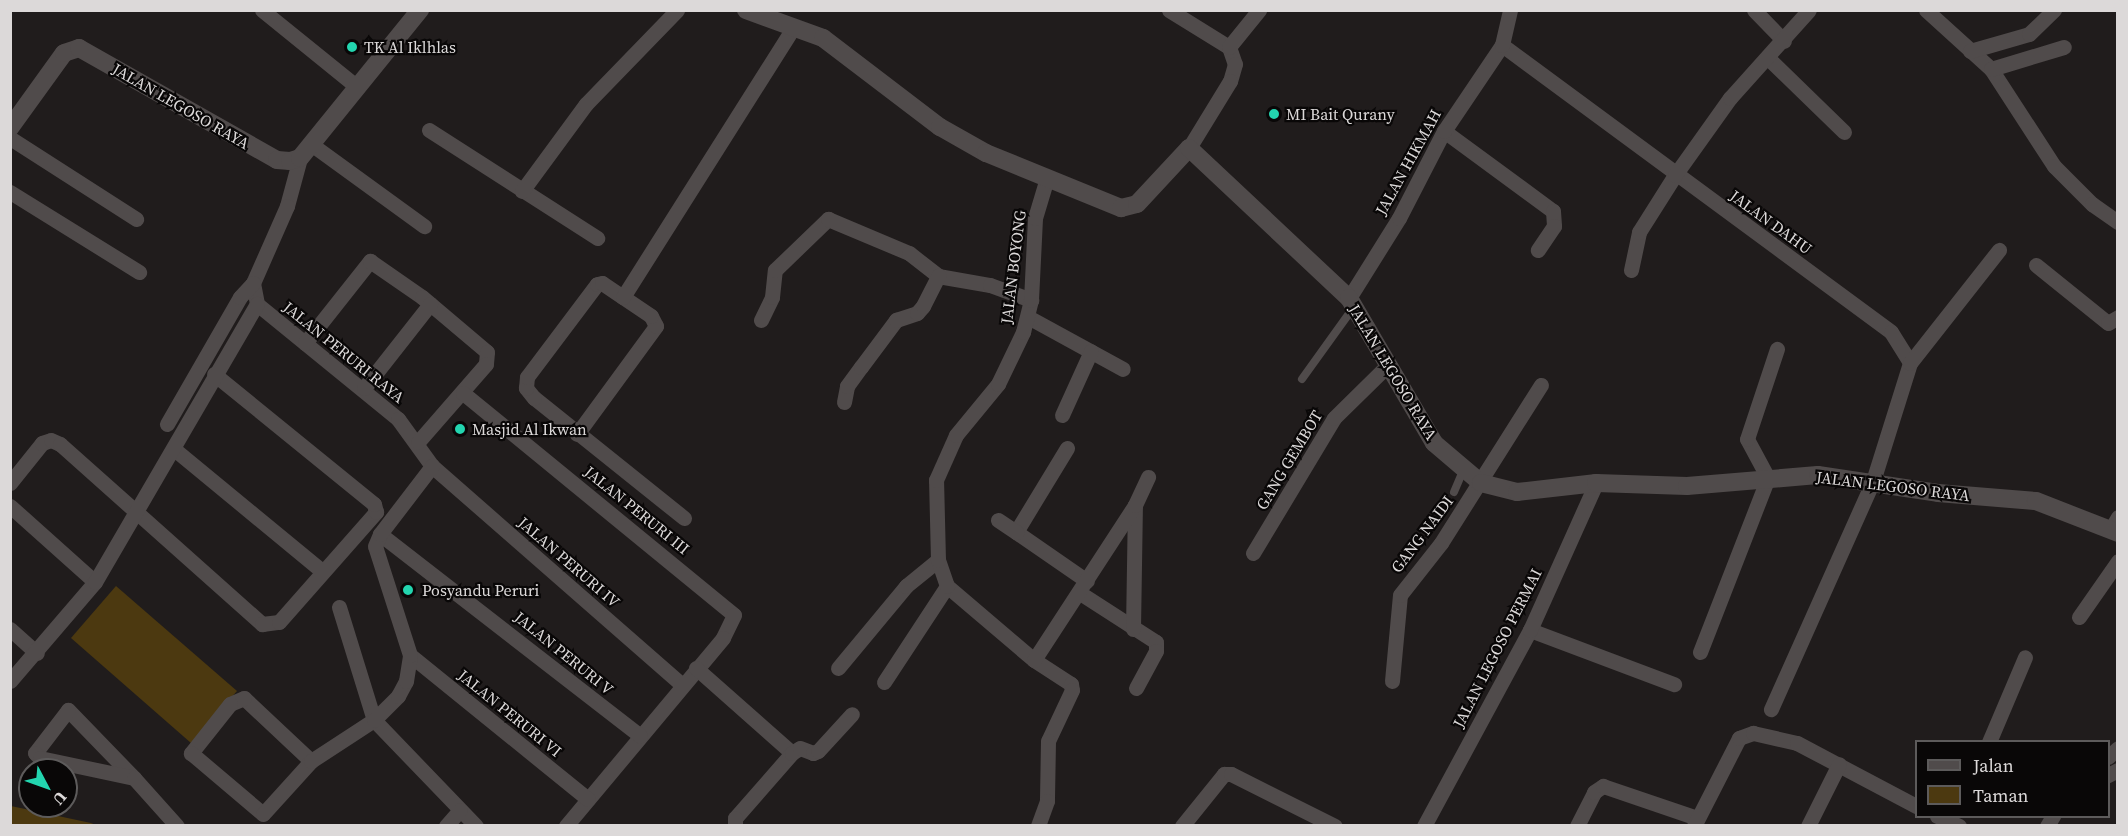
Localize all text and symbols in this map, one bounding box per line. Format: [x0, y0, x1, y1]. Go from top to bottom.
place label: TK Al Iklhlas [364, 37, 456, 57]
marker: TK Al Iklhlas [345, 40, 359, 54]
street label: JALAN LEGOSO RAYA [109, 59, 253, 153]
place label: MI Bait Qurany [1286, 104, 1395, 124]
street label: JALAN HIKMAH [1371, 106, 1445, 218]
marker: MI Bait Qurany [1267, 107, 1281, 121]
street label: JALAN DAHU [1726, 186, 1816, 258]
street label: JALAN BOYONG [996, 209, 1030, 325]
street label: JALAN PERURI RAYA [279, 297, 409, 407]
street label: JALAN LEGOSO RAYA [1345, 301, 1441, 443]
street label: GANG GEMBOT [1252, 407, 1326, 513]
place label: Masjid Al Ikwan [472, 419, 587, 439]
marker: Masjid Al Ikwan [453, 422, 467, 436]
street label: JALAN PERURI III [581, 462, 693, 558]
street label: JALAN LEGOSO RAYA [1815, 467, 1971, 505]
street label: GANG NAIDI [1387, 492, 1457, 576]
street label: JALAN PERURI IV [514, 513, 624, 611]
street label: JALAN LEGOSO PERMAI [1449, 565, 1545, 731]
place label: Posyandu Peruri [422, 580, 539, 600]
marker: Posyandu Peruri [399, 581, 417, 599]
street label: JALAN PERURI V [510, 607, 618, 699]
street label: JALAN PERURI VI [454, 665, 566, 761]
legend [1915, 740, 2110, 818]
text: Jalan [1973, 753, 2014, 778]
north arrow [18, 758, 78, 818]
text: Taman [1973, 783, 2028, 808]
text: U [48, 787, 72, 810]

